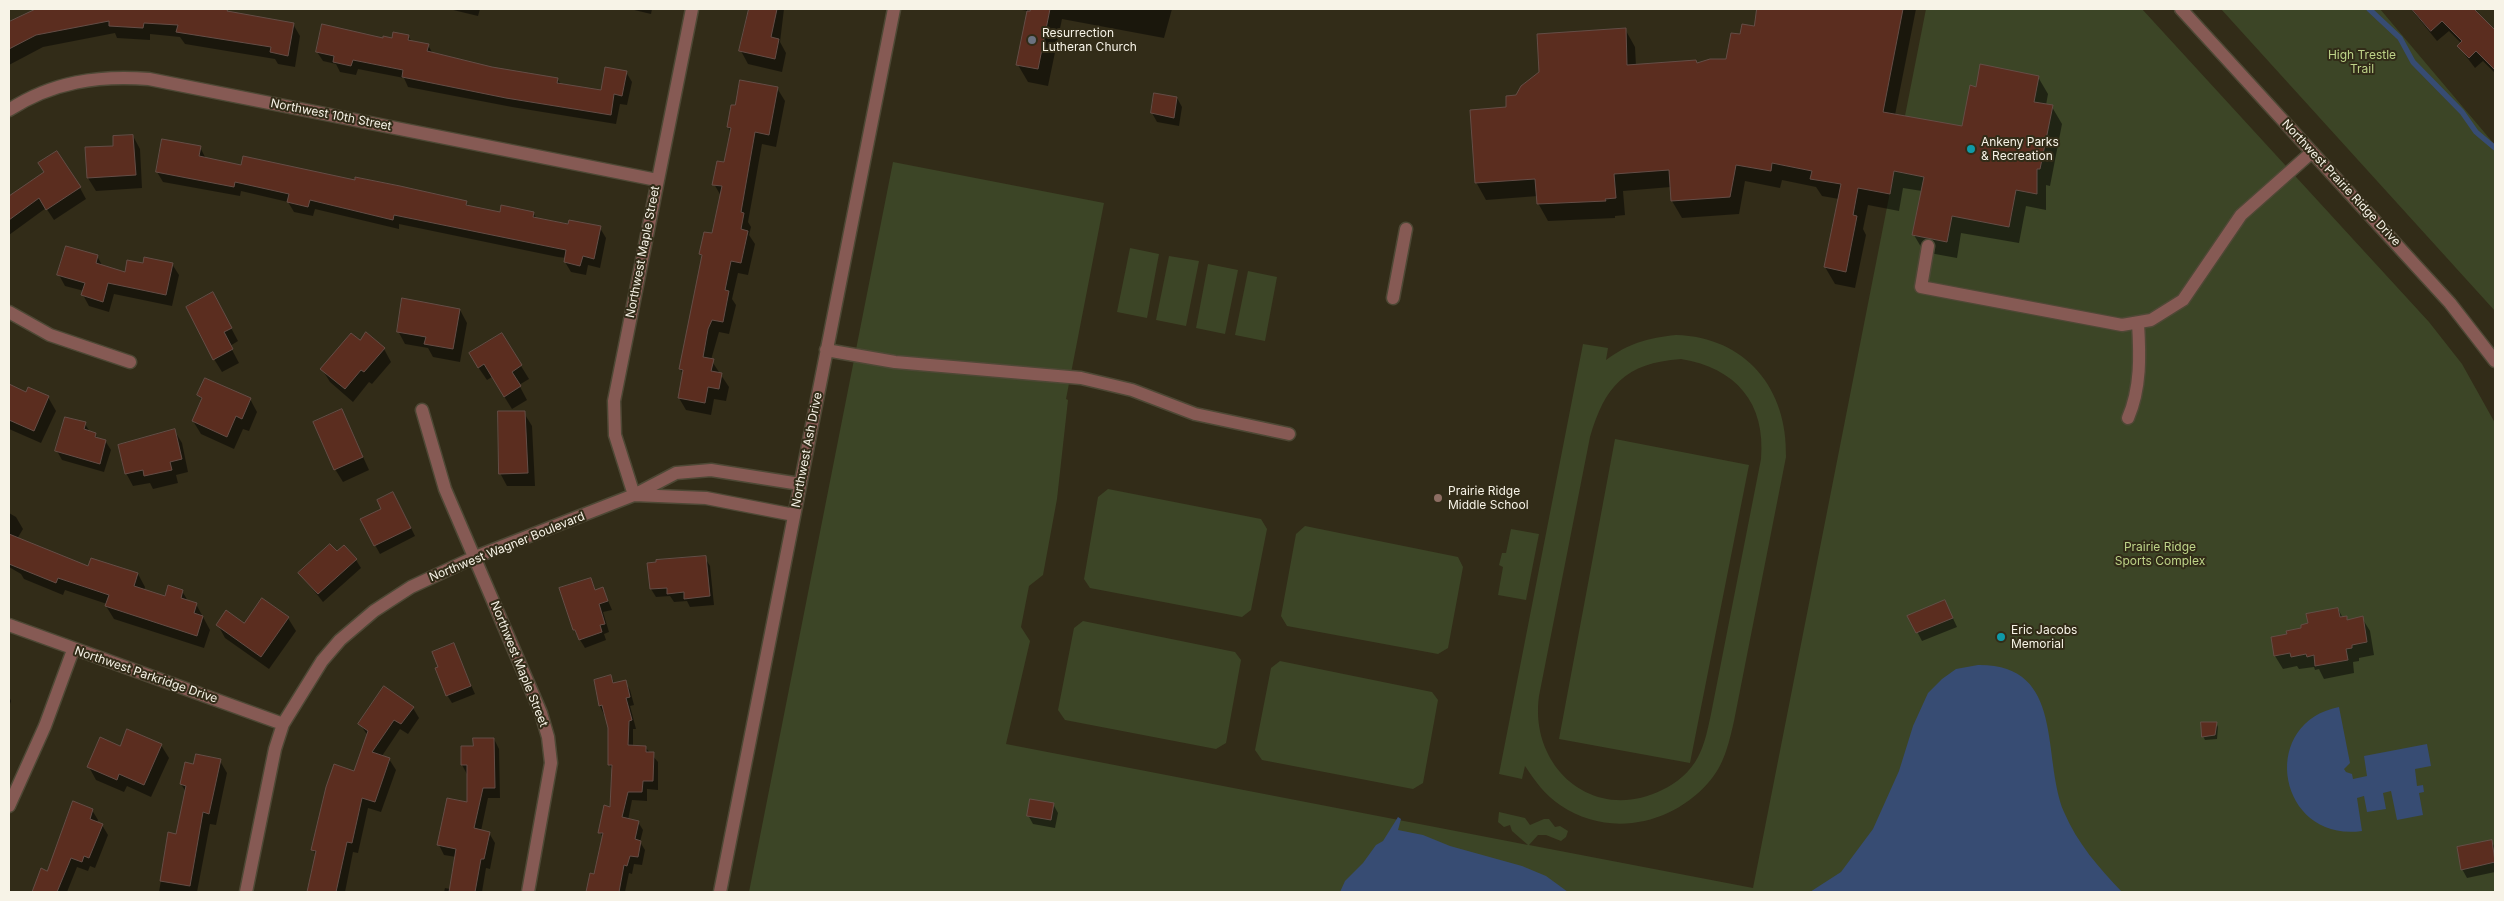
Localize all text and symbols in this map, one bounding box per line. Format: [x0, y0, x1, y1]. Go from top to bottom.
place label: Resurrection Lutheran Church [1042, 26, 1137, 54]
marker: Resurrection Lutheran Church [1026, 34, 1038, 46]
park label: High Trestle Trail [2328, 48, 2396, 76]
street label: Northwest 10th Street [269, 96, 393, 134]
street label: Northwest Prairie Ridge Drive [2279, 117, 2403, 249]
place label: Ankeny Parks & Recreation [1981, 135, 2059, 163]
marker: Ankeny Parks & Recreation [1965, 143, 1977, 155]
street label: Northwest Maple Street [623, 185, 663, 319]
street label: Northwest Ash Drive [789, 391, 825, 509]
place label: Prairie Ridge Middle School [1448, 484, 1529, 512]
marker: Prairie Ridge Middle School [1432, 492, 1444, 504]
street label: Northwest Wagner Boulevard [427, 509, 587, 585]
park label: Prairie Ridge Sports Complex [2115, 540, 2205, 568]
street label: Northwest Maple Street [487, 599, 551, 729]
place label: Eric Jacobs Memorial [2011, 623, 2077, 651]
marker: Eric Jacobs Memorial [1995, 631, 2007, 643]
street label: Northwest Parkridge Drive [73, 644, 219, 706]

